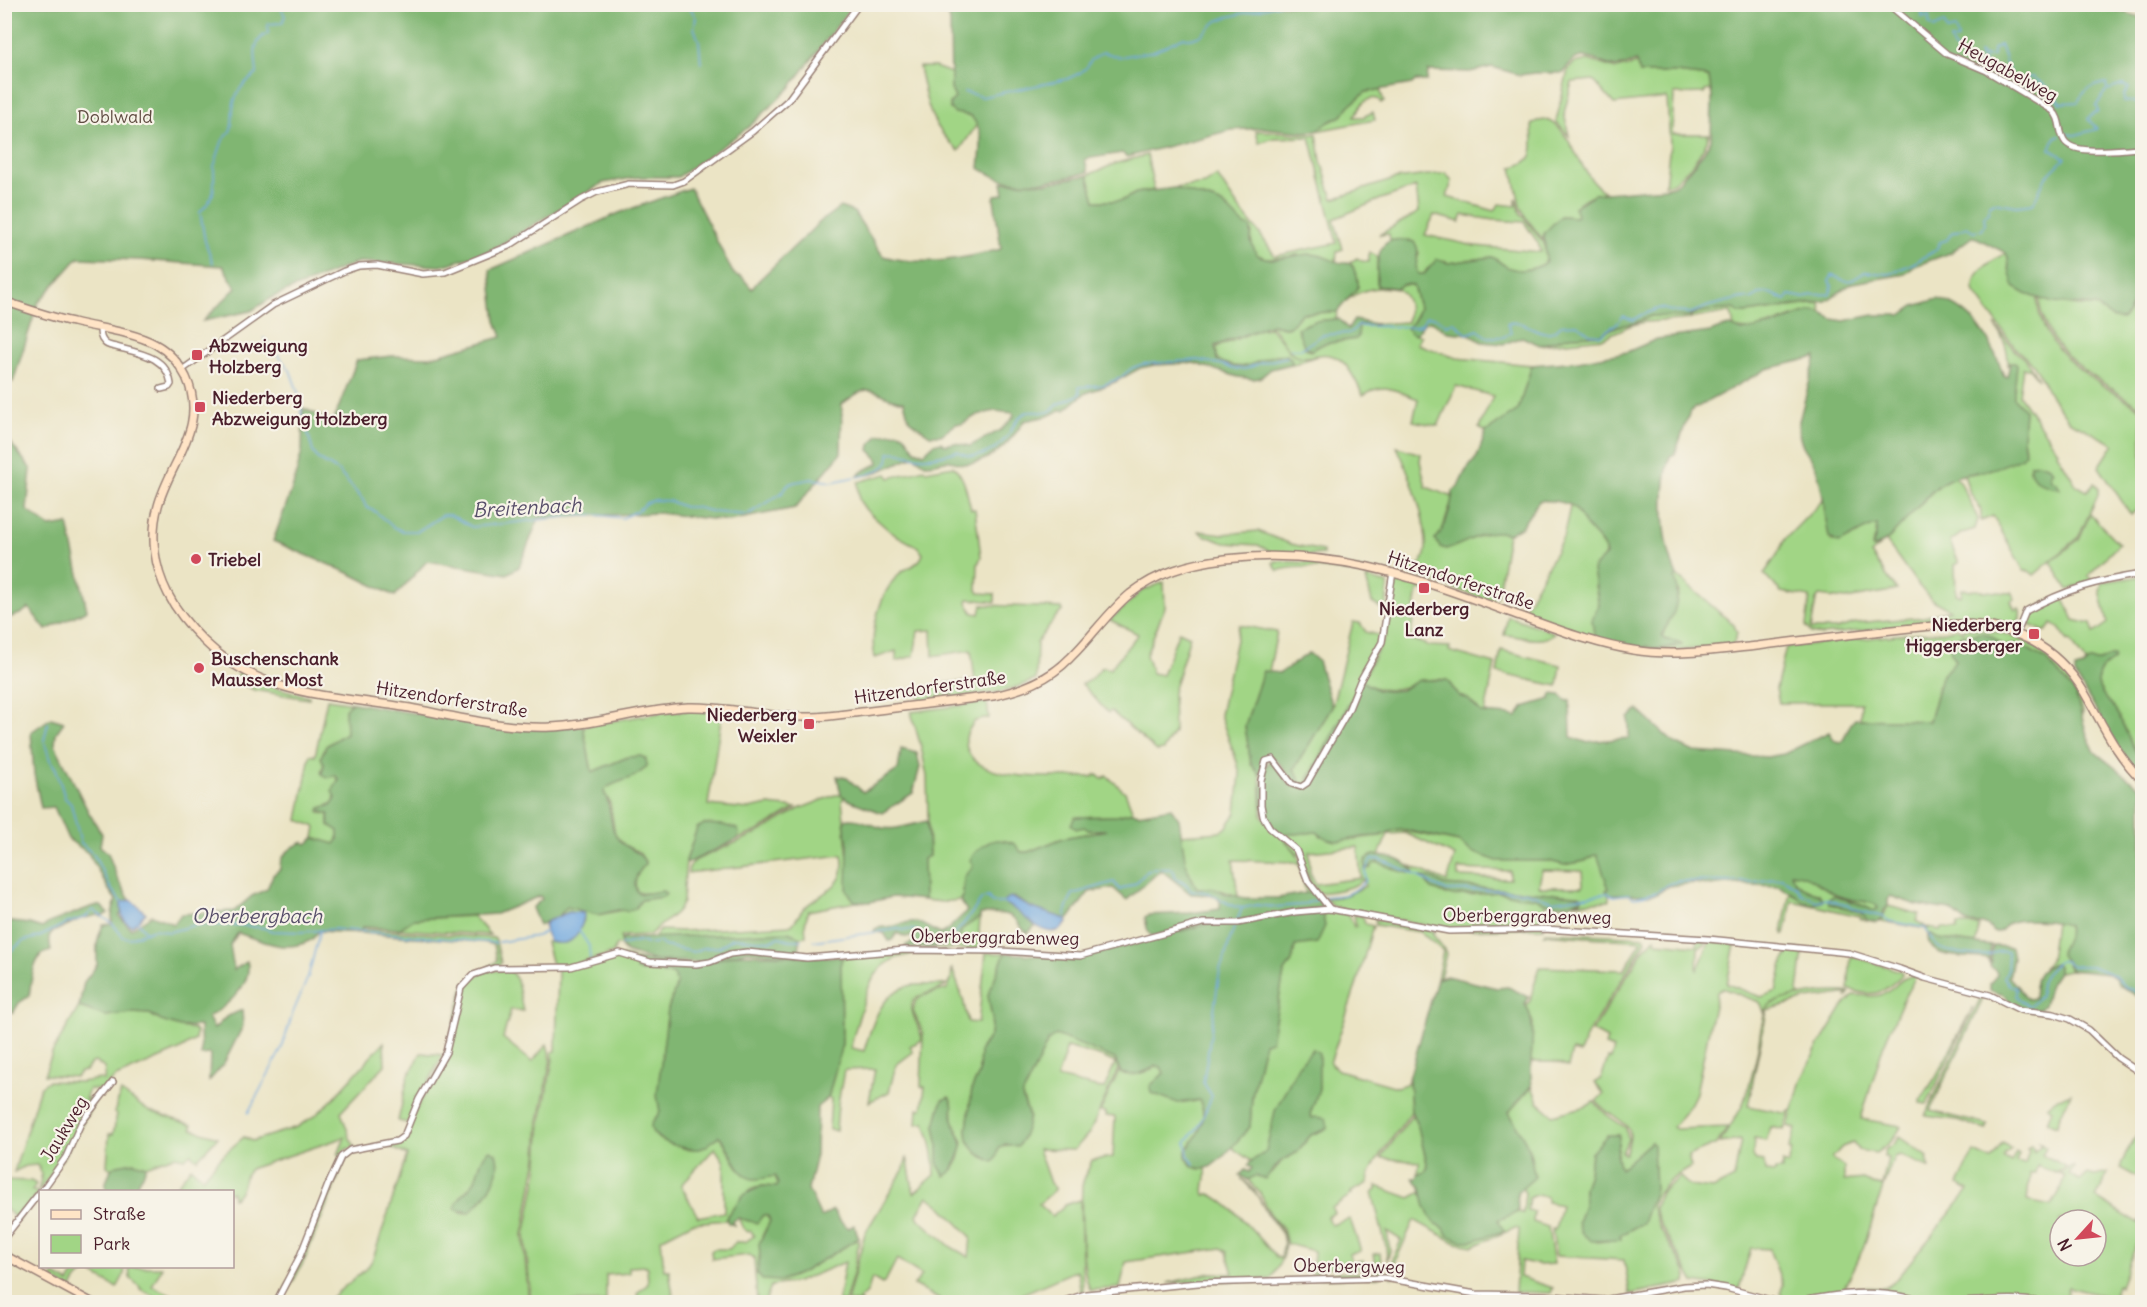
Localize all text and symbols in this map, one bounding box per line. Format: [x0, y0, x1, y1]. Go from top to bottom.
street label: Heugabelweg [1954, 33, 2062, 107]
park label: Doblwald [77, 105, 153, 128]
place label: Abzweigung Holzberg [209, 334, 308, 378]
marker: Abzweigung Holzberg [190, 348, 204, 362]
place label: Niederberg Abzweigung Holzberg [212, 386, 388, 430]
marker: Niederberg Abzweigung Holzberg [193, 400, 207, 414]
water label: Breitenbach [472, 492, 582, 522]
street label: Hitzendorferstraße [1385, 545, 1537, 615]
place label: Triebel [208, 548, 261, 571]
marker: Triebel [189, 552, 203, 566]
marker: Niederberg Lanz [1417, 581, 1431, 595]
place label: Niederberg Lanz [1379, 597, 1469, 641]
place label: Niederberg Higgersberger [1906, 613, 2023, 657]
marker: Niederberg Higgersberger [2027, 627, 2041, 641]
place label: Buschenschank Mausser Most [211, 647, 339, 691]
marker: Buschenschank Mausser Most [192, 661, 206, 675]
street label: Hitzendorferstraße [853, 665, 1007, 709]
street label: Hitzendorferstraße [375, 676, 529, 722]
place label: Niederberg Weixler [707, 703, 798, 747]
marker: Niederberg Weixler [802, 717, 816, 731]
water label: Oberbergbach [192, 903, 323, 928]
street label: Oberberggrabenweg [1442, 903, 1612, 929]
street label: Oberberggrabenweg [910, 924, 1080, 950]
street label: Jaukweg [35, 1092, 93, 1166]
legend [39, 1190, 234, 1268]
text: Straße [93, 1202, 146, 1225]
north arrow [2048, 1208, 2108, 1268]
text: Park [93, 1232, 130, 1255]
text: N [2053, 1235, 2076, 1254]
street label: Oberbergweg [1293, 1254, 1405, 1278]

